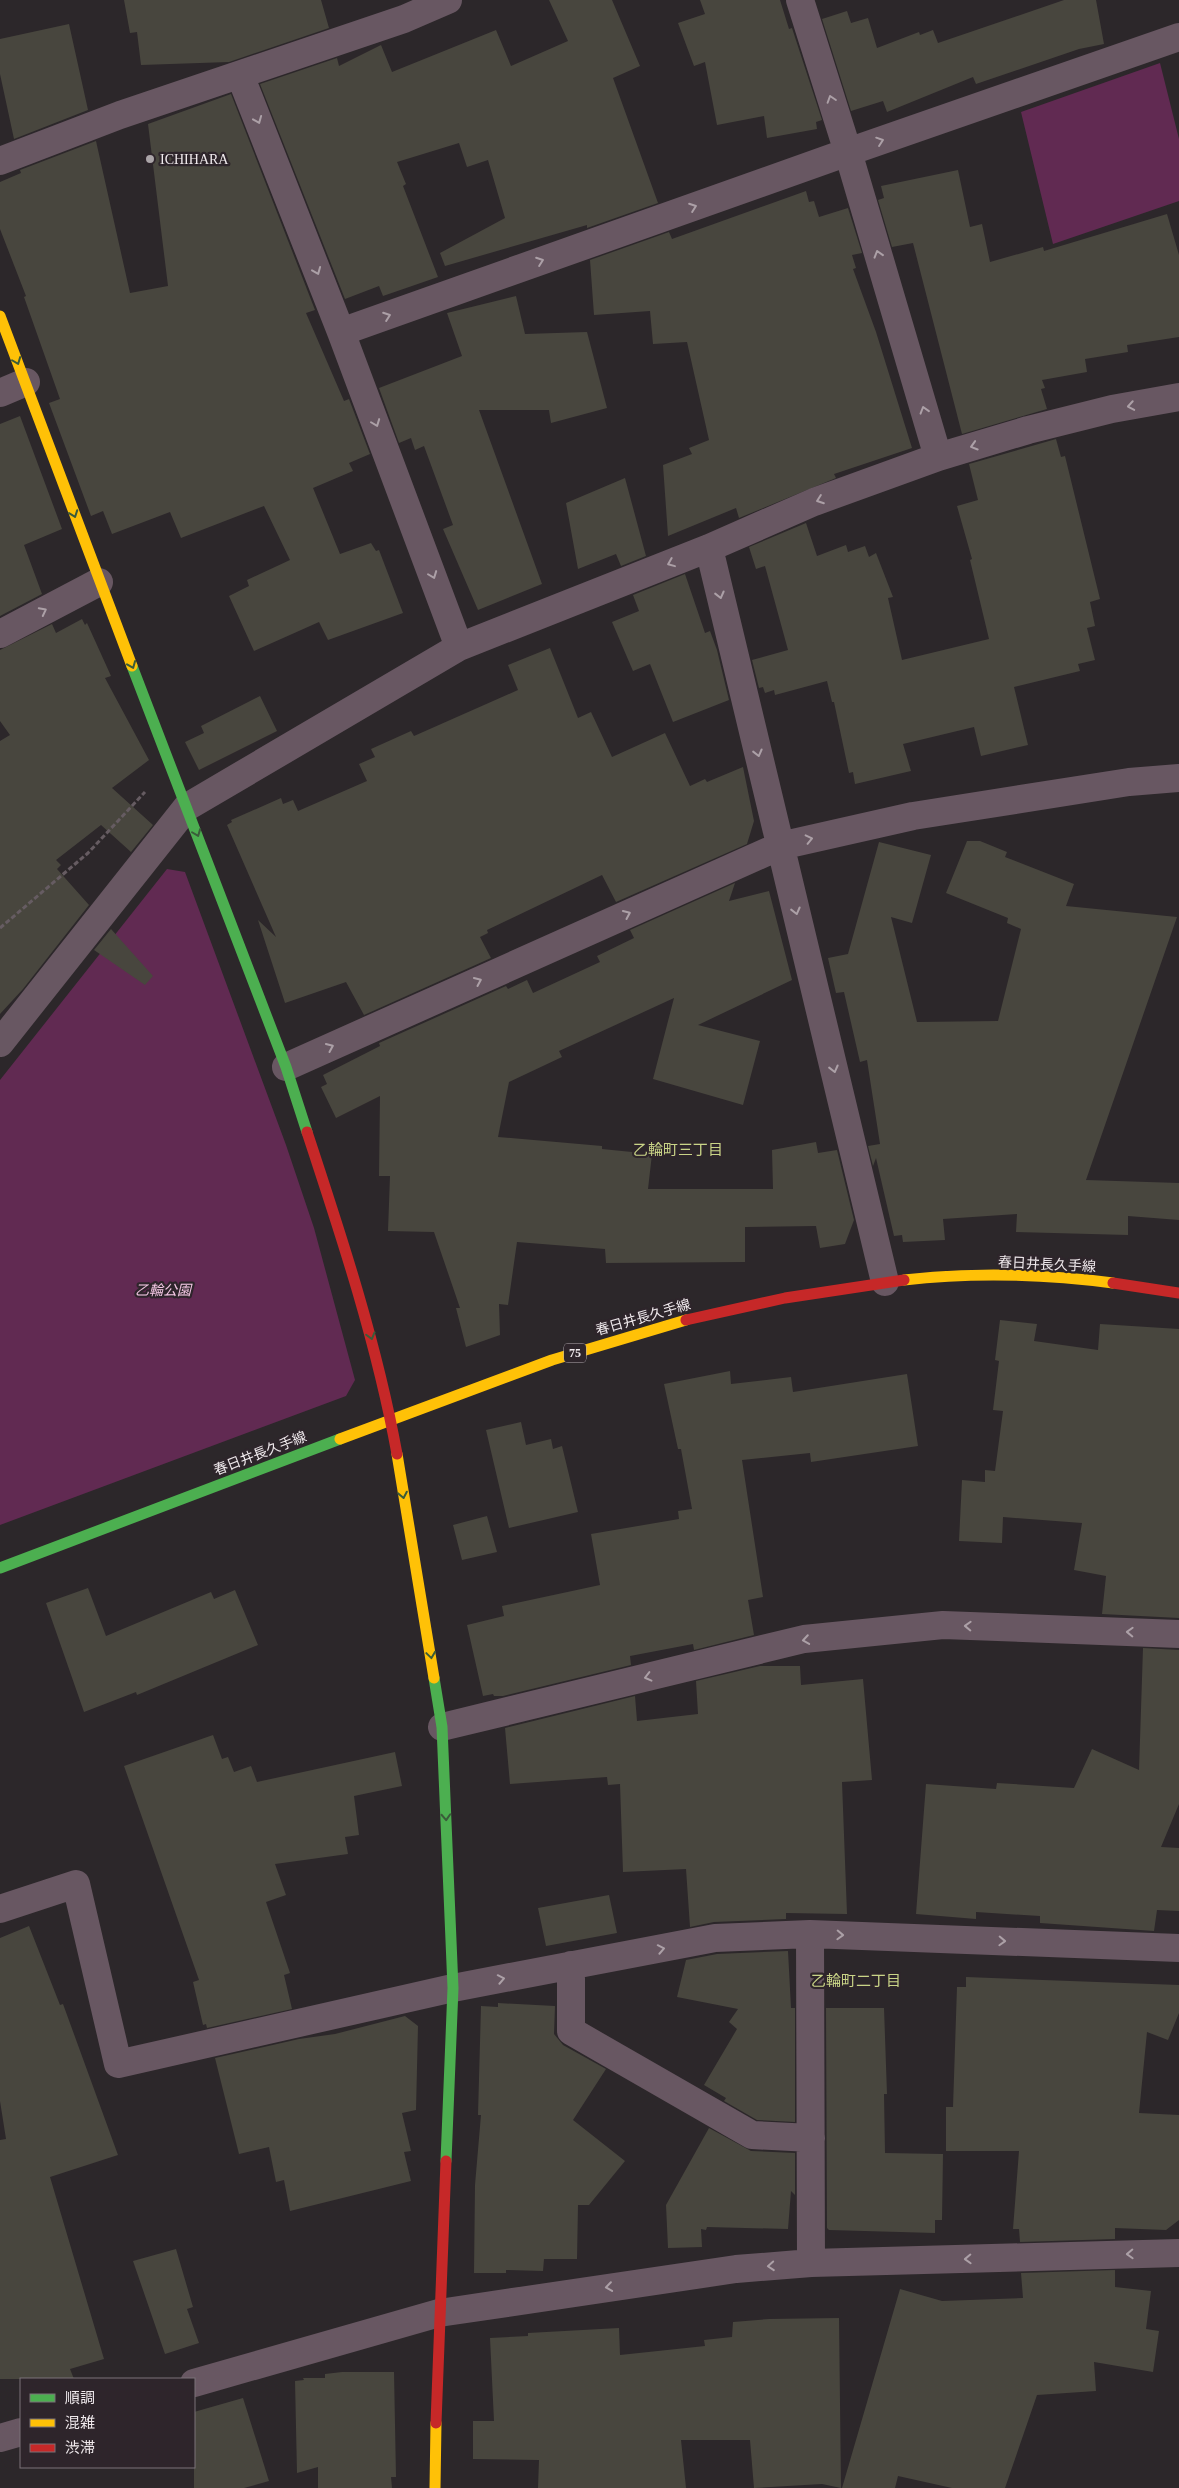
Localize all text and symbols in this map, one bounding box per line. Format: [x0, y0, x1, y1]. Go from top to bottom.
one-way arrow [827, 95, 837, 104]
one-way arrow [251, 115, 262, 124]
one-way arrow [875, 136, 883, 146]
place label: ICHIHARA [160, 152, 229, 167]
marker: ICHIHARA [144, 153, 156, 165]
one-way arrow [689, 202, 697, 212]
one-way arrow [874, 251, 884, 259]
one-way arrow [536, 257, 544, 267]
one-way arrow [312, 267, 322, 275]
one-way arrow [383, 312, 391, 322]
one-way arrow [11, 356, 22, 365]
one-way arrow [1127, 400, 1135, 410]
one-way arrow [920, 407, 930, 415]
one-way arrow [369, 418, 380, 427]
one-way arrow [970, 441, 978, 451]
one-way arrow [817, 494, 825, 504]
one-way arrow [68, 509, 78, 517]
one-way arrow [667, 557, 676, 567]
one-way arrow [427, 571, 437, 579]
one-way arrow [714, 591, 725, 600]
one-way arrow [38, 607, 47, 617]
one-way arrow [126, 660, 136, 669]
one-way arrow [752, 749, 763, 758]
one-way arrow [191, 828, 201, 837]
one-way arrow [804, 834, 813, 845]
one-way arrow [790, 907, 801, 916]
one-way arrow [622, 910, 631, 921]
one-way arrow [473, 976, 482, 987]
one-way arrow [325, 1042, 334, 1053]
one-way arrow [828, 1064, 839, 1073]
district label: 乙輪町三丁目 [633, 1141, 723, 1158]
street label: 春日井長久手線 [998, 1253, 1096, 1275]
park label: 乙輪公園 [135, 1283, 193, 1298]
street label: 春日井長久手線 [594, 1296, 692, 1338]
one-way arrow [365, 1332, 375, 1340]
road number: 75 [564, 1344, 586, 1362]
street label: 春日井長久手線 [211, 1428, 309, 1478]
one-way arrow [398, 1491, 408, 1500]
one-way arrow [964, 1621, 972, 1631]
one-way arrow [1126, 1627, 1134, 1637]
one-way arrow [802, 1634, 811, 1644]
one-way arrow [425, 1652, 436, 1660]
one-way arrow [644, 1671, 653, 1682]
one-way arrow [440, 1813, 451, 1821]
one-way arrow [836, 1930, 844, 1940]
one-way arrow [998, 1936, 1006, 1947]
one-way arrow [656, 1944, 665, 1954]
district label: 乙輪町二丁目 [811, 1972, 901, 1989]
one-way arrow [497, 1974, 505, 1984]
one-way arrow [1126, 2249, 1134, 2259]
one-way arrow [964, 2254, 972, 2264]
one-way arrow [766, 2261, 774, 2272]
one-way arrow [605, 2281, 613, 2292]
legend [20, 2378, 195, 2468]
text: 順調 [65, 2390, 95, 2406]
text: 混雑 [65, 2415, 95, 2431]
text: 渋滞 [65, 2440, 95, 2456]

